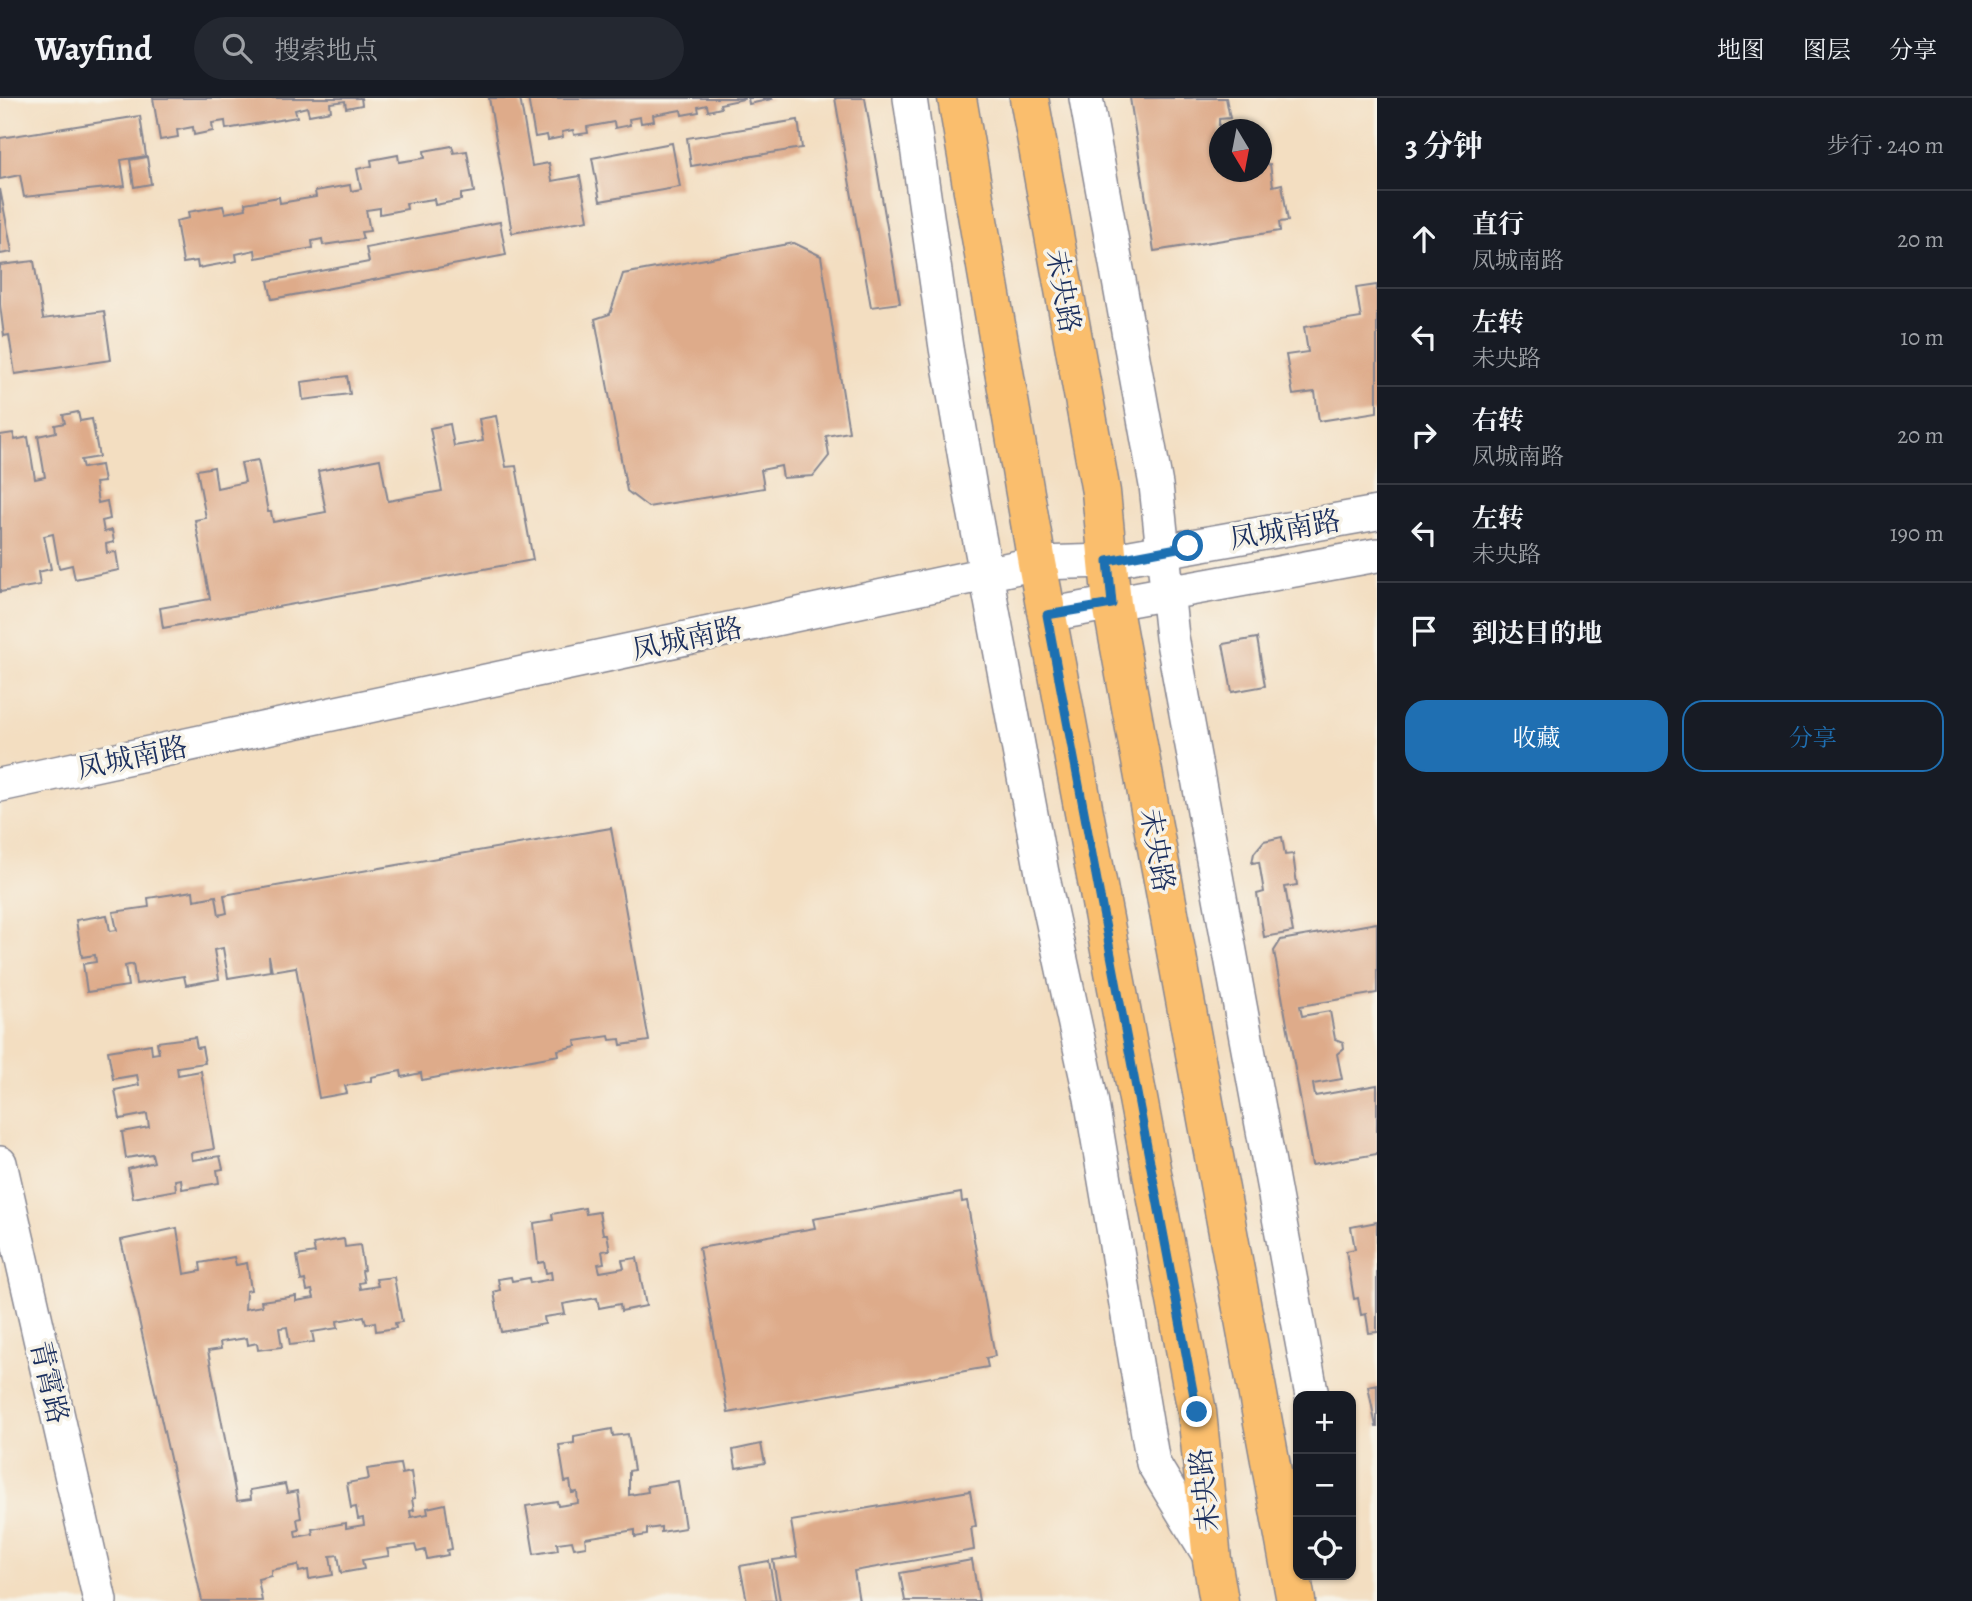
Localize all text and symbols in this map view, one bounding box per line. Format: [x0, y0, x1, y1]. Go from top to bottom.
search box [194, 17, 684, 80]
text: Wayfind [35, 26, 152, 71]
icon: search [218, 29, 256, 67]
text: 搜索地点 [274, 33, 378, 68]
text: 地图 [1717, 34, 1765, 66]
text: 图层 [1803, 34, 1851, 66]
text: 分享 [1889, 34, 1937, 66]
north arrow [1209, 119, 1272, 182]
text: 3 分钟 [1405, 126, 1483, 166]
text: 步行 · 240 m [1827, 130, 1944, 161]
text: 直行 [1472, 207, 1524, 242]
icon: ahead [1405, 220, 1443, 258]
text: 20 m [1897, 224, 1944, 255]
text: 凤城南路 [1472, 245, 1564, 276]
street label: 未央路 [1037, 247, 1089, 336]
text: 左转 [1472, 305, 1524, 340]
icon: left [1405, 318, 1443, 356]
text: 10 m [1900, 322, 1944, 353]
text: 未央路 [1472, 343, 1541, 374]
text: 右转 [1472, 403, 1524, 438]
icon: right [1405, 416, 1443, 454]
text: 20 m [1897, 420, 1944, 451]
text: 凤城南路 [1472, 441, 1564, 472]
text: 左转 [1472, 501, 1524, 536]
street label: 凤城南路 [1227, 502, 1344, 558]
icon: left [1405, 514, 1443, 552]
text: 190 m [1890, 518, 1944, 549]
route start [1172, 530, 1203, 561]
text: 未央路 [1472, 539, 1541, 570]
street label: 凤城南路 [628, 609, 746, 669]
icon: arrive [1405, 612, 1443, 650]
text: 到达目的地 [1472, 616, 1602, 651]
button: 收藏 [1405, 700, 1668, 772]
button: 分享 [1682, 700, 1944, 772]
street label: 凤城南路 [73, 728, 191, 788]
street label: 未央路 [1131, 806, 1183, 895]
street label: 青霄路 [21, 1337, 77, 1427]
map controls [1293, 1391, 1356, 1580]
button: + [1293, 1391, 1356, 1454]
route end [1181, 1396, 1212, 1427]
street label: 未央路 [1182, 1446, 1228, 1534]
button: − [1293, 1454, 1356, 1517]
button: locate [1293, 1517, 1356, 1580]

